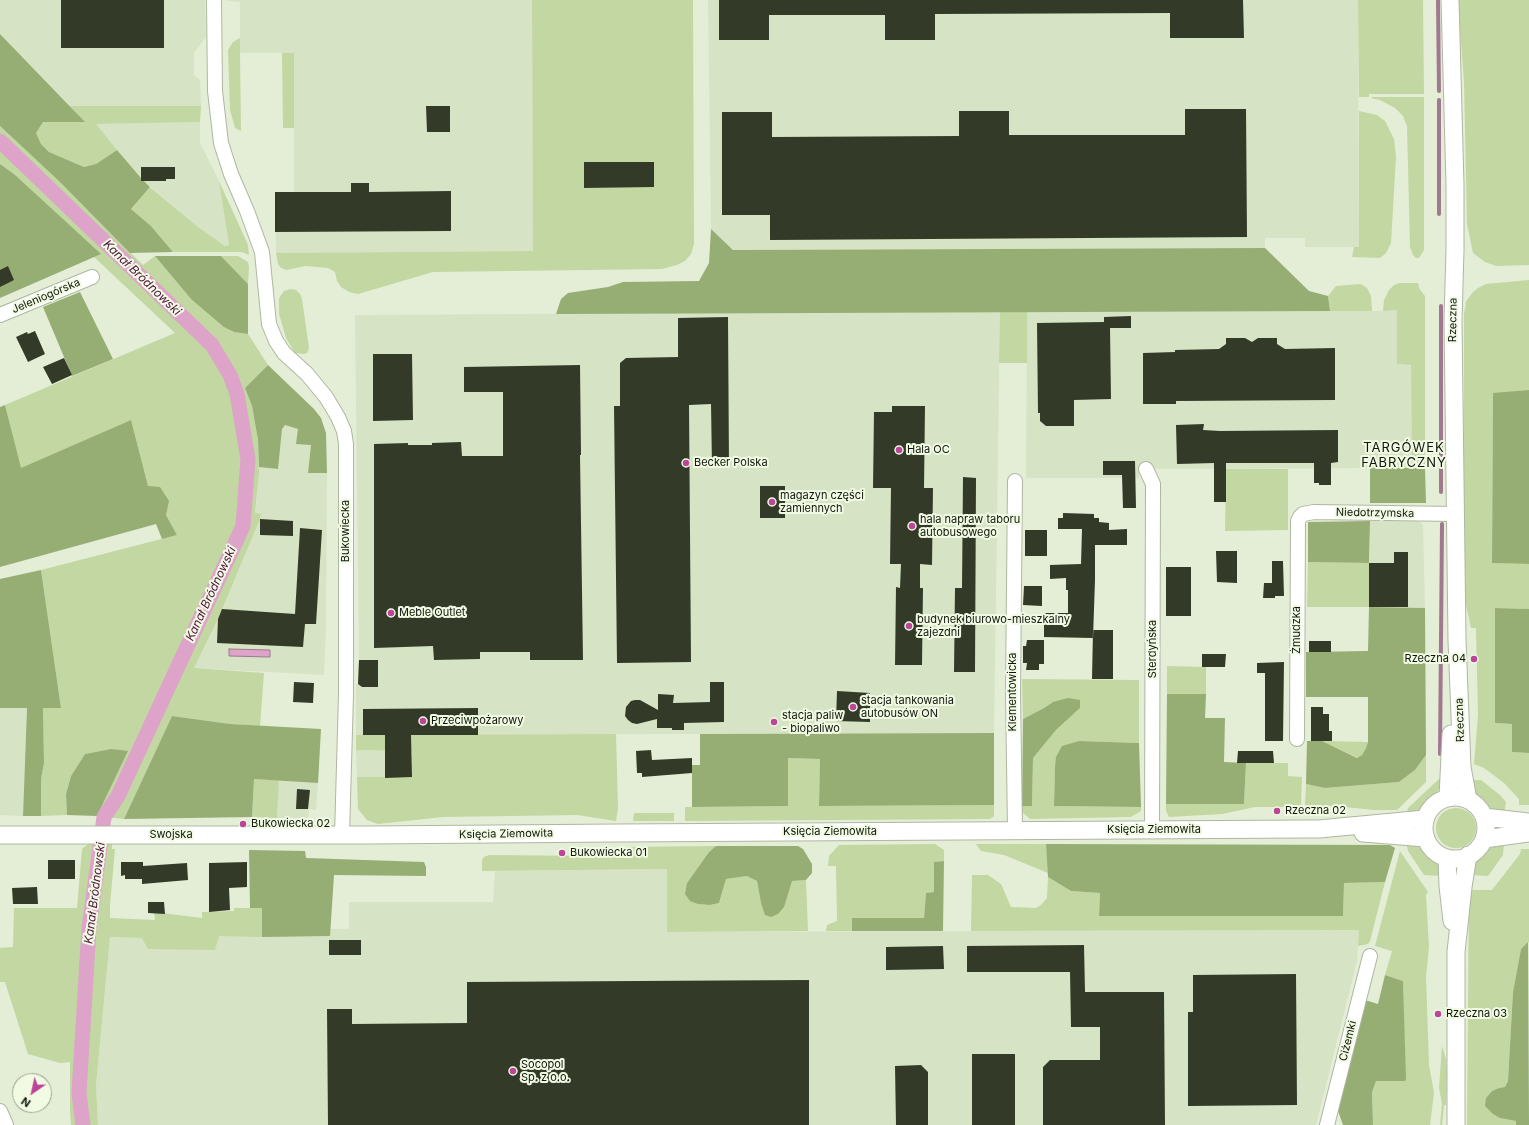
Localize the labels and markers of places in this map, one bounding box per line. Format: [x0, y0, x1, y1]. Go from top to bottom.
place label: Hala OC [907, 443, 950, 457]
marker: Hala OC [894, 445, 904, 455]
place label: Becker Polska [694, 456, 768, 470]
marker: Becker Polska [681, 458, 691, 468]
place label: magazyn części zamiennych [780, 489, 864, 515]
marker: magazyn części zamiennych [767, 497, 777, 507]
place label: hala napraw taboru autobusowego [920, 513, 1020, 539]
marker: hala napraw taboru autobusowego [907, 521, 917, 531]
place label: Meble Outlet [399, 606, 465, 620]
marker: Meble Outlet [386, 608, 396, 618]
place label: budynek biurowo-mieszkalny zajezdni [917, 613, 1070, 639]
marker: budynek biurowo-mieszkalny zajezdni [904, 621, 914, 631]
place label: Rzeczna 04 [1405, 652, 1466, 666]
marker: Rzeczna 04 [1469, 654, 1479, 664]
place label: stacja tankowania autobusów ON [861, 694, 954, 720]
marker: stacja tankowania autobusów ON [848, 702, 858, 712]
place label: stacja paliw - biopaliwo [782, 709, 843, 735]
place label: Przeciwpożarowy [431, 714, 523, 728]
marker: Przeciwpożarowy [418, 716, 428, 726]
marker: stacja paliw - biopaliwo [769, 717, 779, 727]
place label: Rzeczna 02 [1285, 804, 1346, 818]
marker: Rzeczna 02 [1272, 806, 1282, 816]
place label: Bukowiecka 02 [251, 817, 330, 831]
marker: Bukowiecka 02 [238, 819, 248, 829]
place label: Bukowiecka 01 [570, 846, 647, 860]
marker: Bukowiecka 01 [557, 848, 567, 858]
place label: Rzeczna 03 [1446, 1007, 1507, 1021]
marker: Rzeczna 03 [1433, 1009, 1443, 1019]
place label: Socopol Sp. z o.o. [521, 1058, 570, 1084]
marker: Socopol Sp. z o.o. [508, 1066, 518, 1076]

